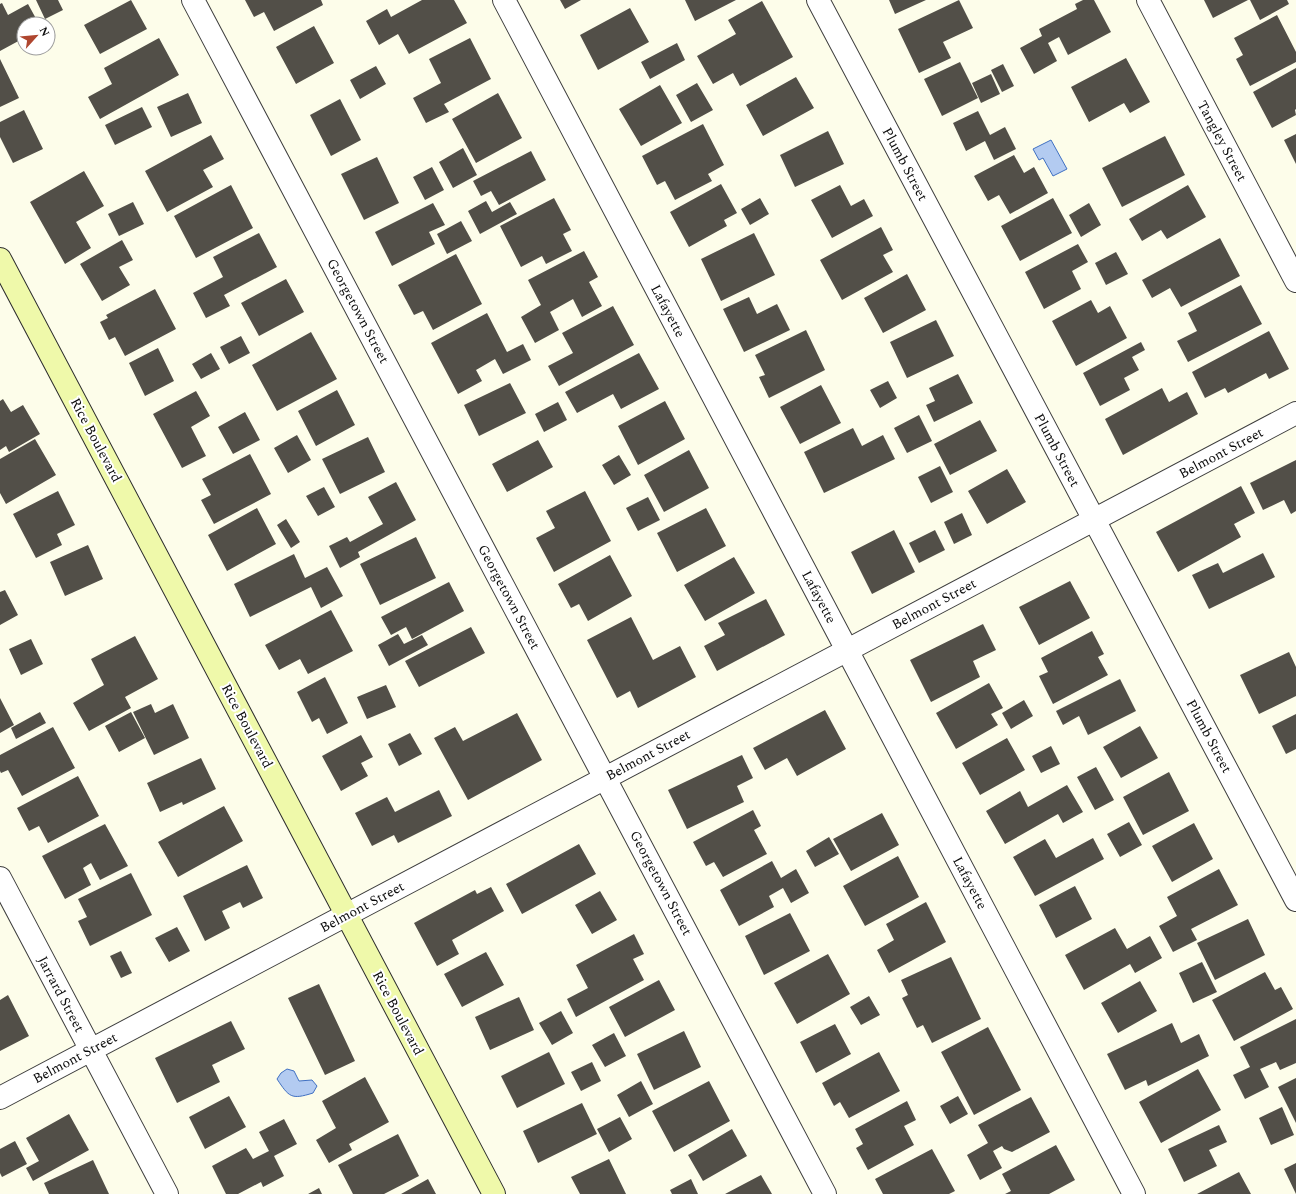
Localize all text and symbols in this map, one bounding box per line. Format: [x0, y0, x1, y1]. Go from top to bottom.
north arrow [16, 16, 56, 56]
text: N [35, 24, 54, 40]
street label: Tangley Street [1192, 97, 1252, 185]
street label: Plumb Street [877, 123, 933, 205]
street label: Georgetown Street [321, 255, 395, 367]
street label: Lafayette [645, 281, 691, 341]
street label: Rice Boulevard [65, 394, 127, 486]
street label: Plumb Street [1029, 409, 1085, 491]
street label: Belmont Street [1175, 422, 1267, 484]
street label: Georgetown Street [472, 541, 546, 653]
street label: Lafayette [796, 567, 842, 627]
street label: Belmont Street [888, 573, 980, 635]
street label: Rice Boulevard [216, 680, 278, 772]
street label: Plumb Street [1181, 695, 1237, 777]
street label: Belmont Street [602, 724, 694, 786]
street label: Georgetown Street [624, 827, 698, 939]
street label: Lafayette [947, 853, 993, 913]
street label: Belmont Street [316, 876, 408, 938]
street label: Jarrard Street [32, 952, 90, 1036]
street label: Rice Boulevard [367, 967, 429, 1059]
street label: Belmont Street [29, 1027, 121, 1089]

